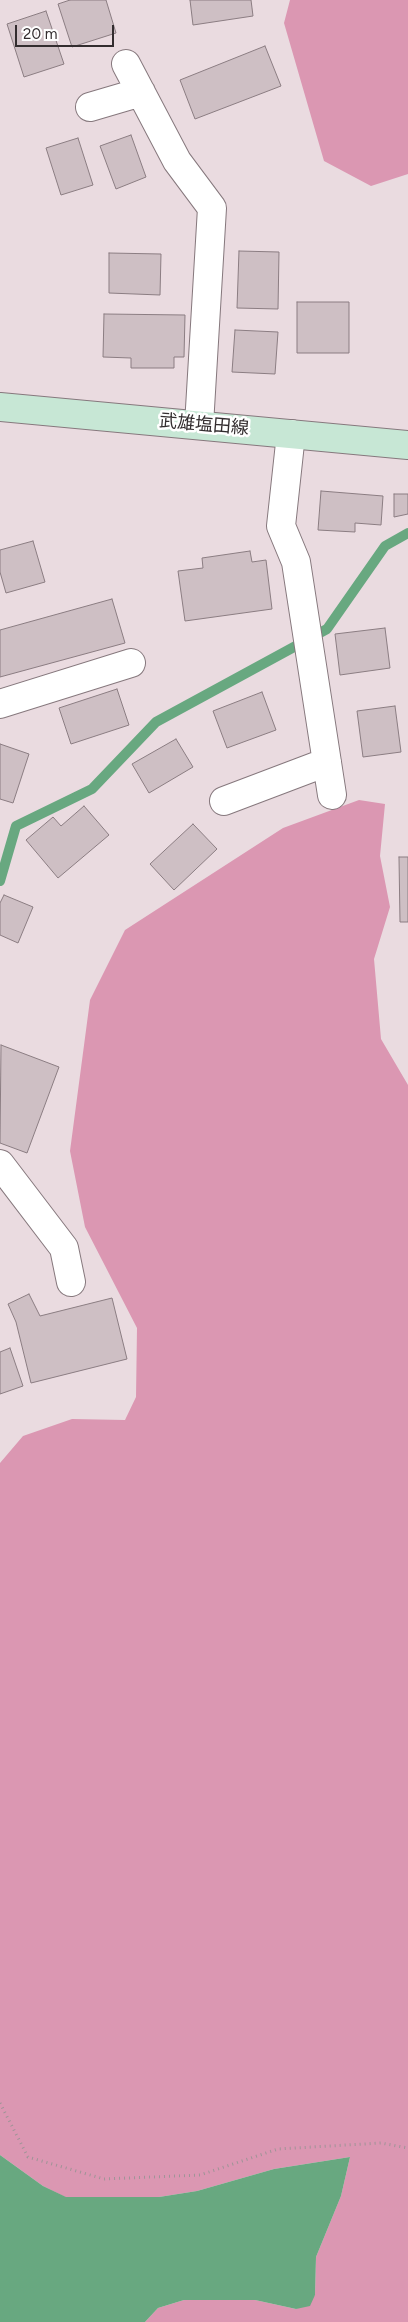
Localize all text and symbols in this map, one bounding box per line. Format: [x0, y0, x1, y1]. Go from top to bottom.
scale bar [18, 15, 116, 47]
text: 20 m [23, 25, 57, 43]
street label: 武雄塩田線 [158, 410, 250, 440]

